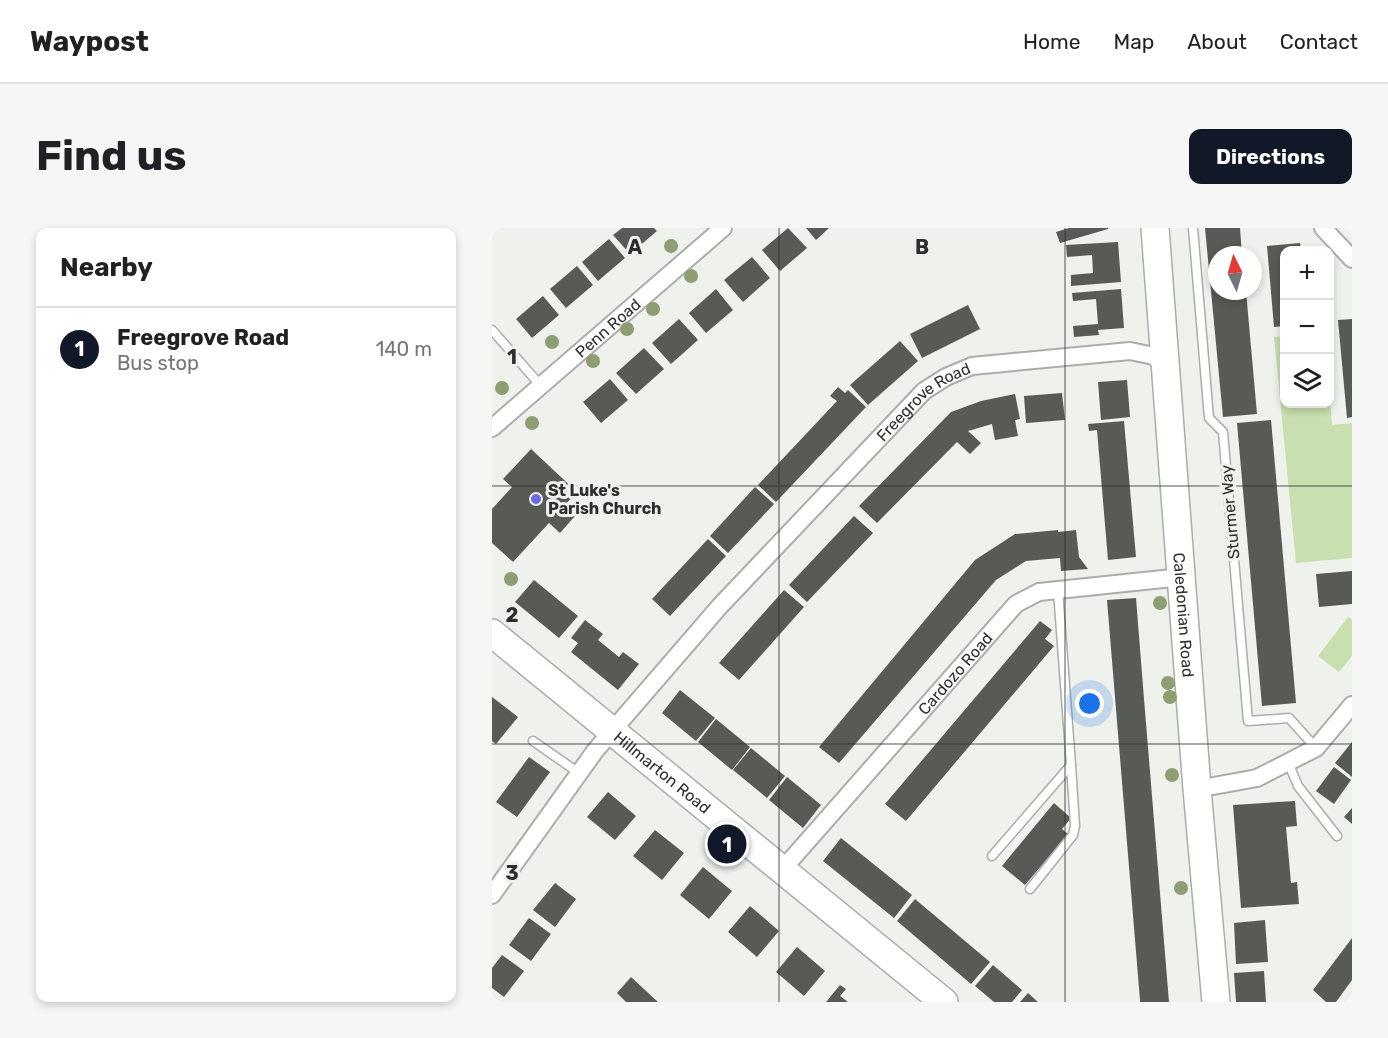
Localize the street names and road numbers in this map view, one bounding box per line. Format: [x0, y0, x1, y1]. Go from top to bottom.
street label: Penn Road [571, 294, 644, 361]
street label: Freegrove Road [872, 358, 973, 445]
street label: Sturmer Way [1216, 464, 1244, 560]
street label: Caledonian Road [1170, 552, 1198, 678]
street label: Cardozo Road [914, 628, 996, 718]
street label: Hillmarton Road [610, 727, 715, 817]

